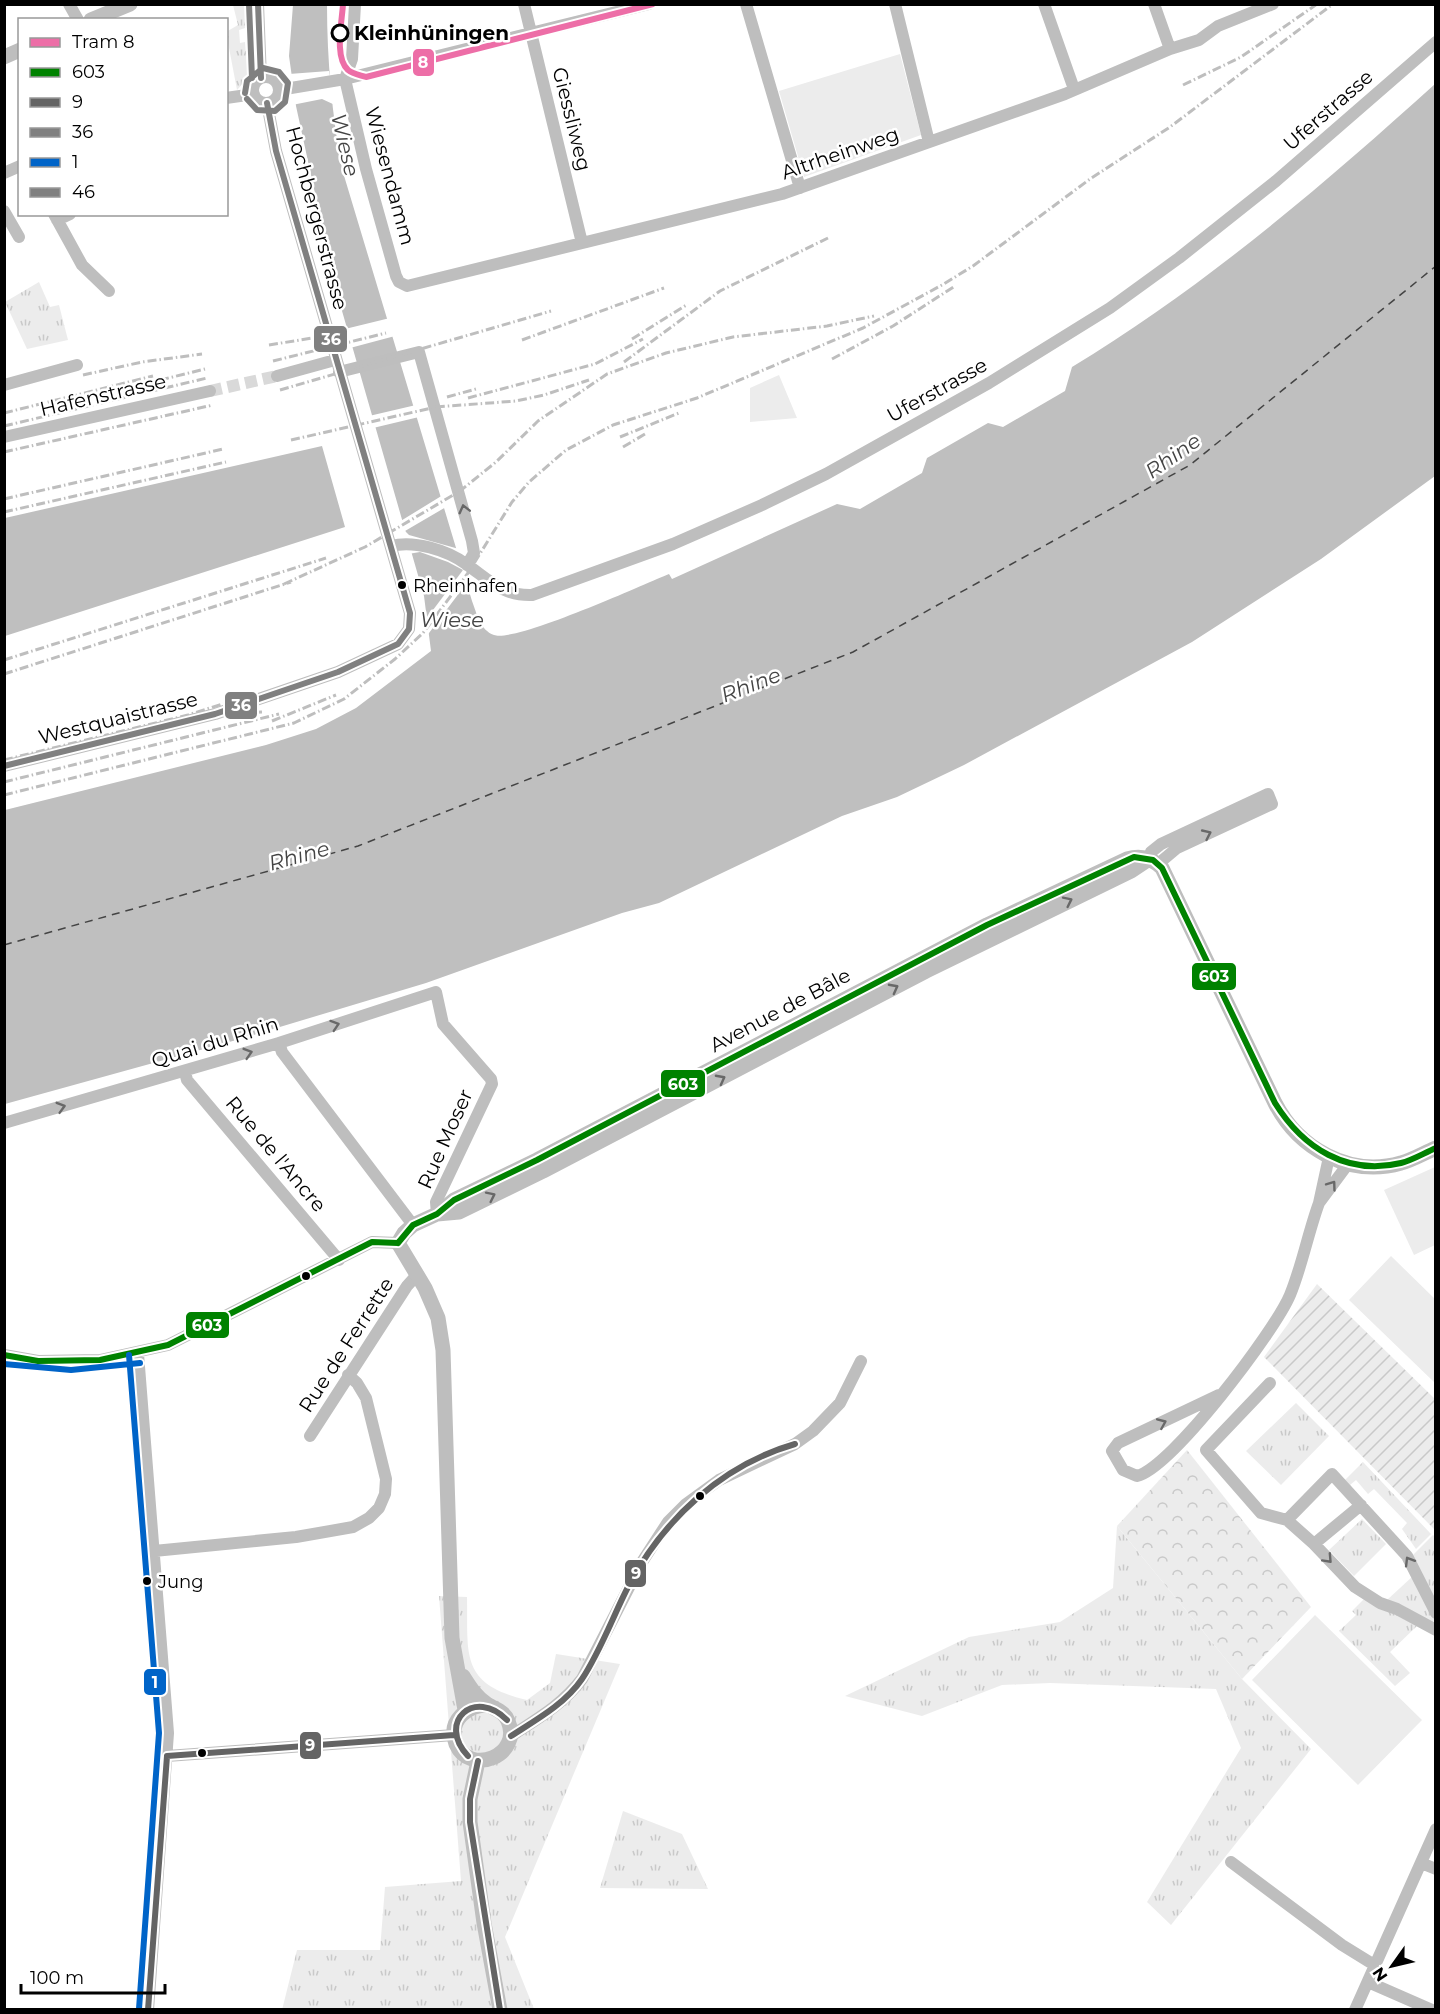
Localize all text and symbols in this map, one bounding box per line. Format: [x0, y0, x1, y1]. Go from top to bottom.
legend [18, 18, 228, 216]
place label: Kleinhüningen [354, 21, 509, 45]
marker: Kleinhüningen [331, 24, 349, 42]
text: Tram 8 [72, 31, 135, 53]
line badge: 8 [412, 48, 435, 77]
text: 8 [418, 53, 428, 72]
text: 603 [72, 61, 105, 83]
street label: Giessliweg [548, 65, 596, 173]
street label: Uferstrasse [1278, 65, 1378, 155]
text: 9 [72, 91, 83, 113]
street label: Wiesendamm [360, 104, 420, 248]
water label: Wiese [326, 111, 365, 179]
text: 36 [72, 121, 93, 143]
street label: Altrheinweg [778, 122, 902, 184]
street label: Hochbergerstrasse [281, 124, 353, 312]
text: 1 [72, 151, 79, 173]
text: 46 [72, 181, 95, 203]
line badge: 36 [313, 325, 348, 353]
text: 36 [320, 330, 341, 349]
street label: Uferstrasse [883, 353, 991, 427]
street label: Hafenstrasse [38, 369, 168, 421]
water label: Rhine [1140, 428, 1205, 484]
one-way arrow [459, 504, 472, 514]
place label: Rheinhafen [413, 575, 518, 597]
marker: Rheinhafen [396, 579, 408, 591]
water label: Wiese [420, 607, 484, 632]
water label: Rhine [717, 662, 784, 707]
street label: Westquaistrasse [36, 687, 200, 749]
line badge: 36 [224, 691, 258, 720]
text: 36 [230, 696, 251, 715]
one-way arrow [1201, 830, 1212, 842]
water label: Rhine [266, 835, 332, 876]
one-way arrow [1062, 897, 1073, 908]
line badge: 603 [1191, 962, 1237, 991]
street label: Avenue de Bâle [706, 963, 854, 1057]
text: 603 [1199, 967, 1229, 986]
one-way arrow [887, 984, 898, 995]
street label: Quai du Rhin [148, 1011, 282, 1073]
one-way arrow [329, 1020, 340, 1032]
one-way arrow [242, 1048, 253, 1060]
line badge: 603 [660, 1069, 706, 1098]
text: 603 [668, 1075, 698, 1094]
one-way arrow [715, 1075, 726, 1086]
street label: Rue Moser [412, 1085, 478, 1193]
street label: Rue de l'Ancre [221, 1091, 331, 1217]
one-way arrow [55, 1102, 66, 1114]
one-way arrow [1325, 1181, 1336, 1192]
one-way arrow [485, 1192, 496, 1204]
unlabelled marker [300, 1270, 312, 1282]
street label: Rue de Ferrette [293, 1273, 399, 1417]
line badge: 603 [185, 1311, 230, 1339]
text: 603 [192, 1316, 222, 1335]
one-way arrow [1156, 1418, 1167, 1430]
unlabelled marker [694, 1490, 706, 1502]
one-way arrow [1321, 1552, 1332, 1563]
one-way arrow [1404, 1557, 1416, 1567]
line badge: 9 [624, 1559, 647, 1588]
text: 9 [631, 1564, 641, 1583]
place label: Jung [157, 1571, 204, 1593]
marker: Jung [141, 1575, 153, 1587]
line badge: 1 [143, 1668, 167, 1696]
text: 1 [152, 1673, 158, 1692]
line badge: 9 [299, 1731, 322, 1760]
text: 9 [305, 1736, 315, 1755]
unlabelled marker [196, 1747, 208, 1759]
north arrow [1362, 1936, 1422, 1996]
scale bar [21, 1957, 165, 1995]
text: N [1368, 1963, 1391, 1985]
text: 100 m [30, 1967, 84, 1989]

